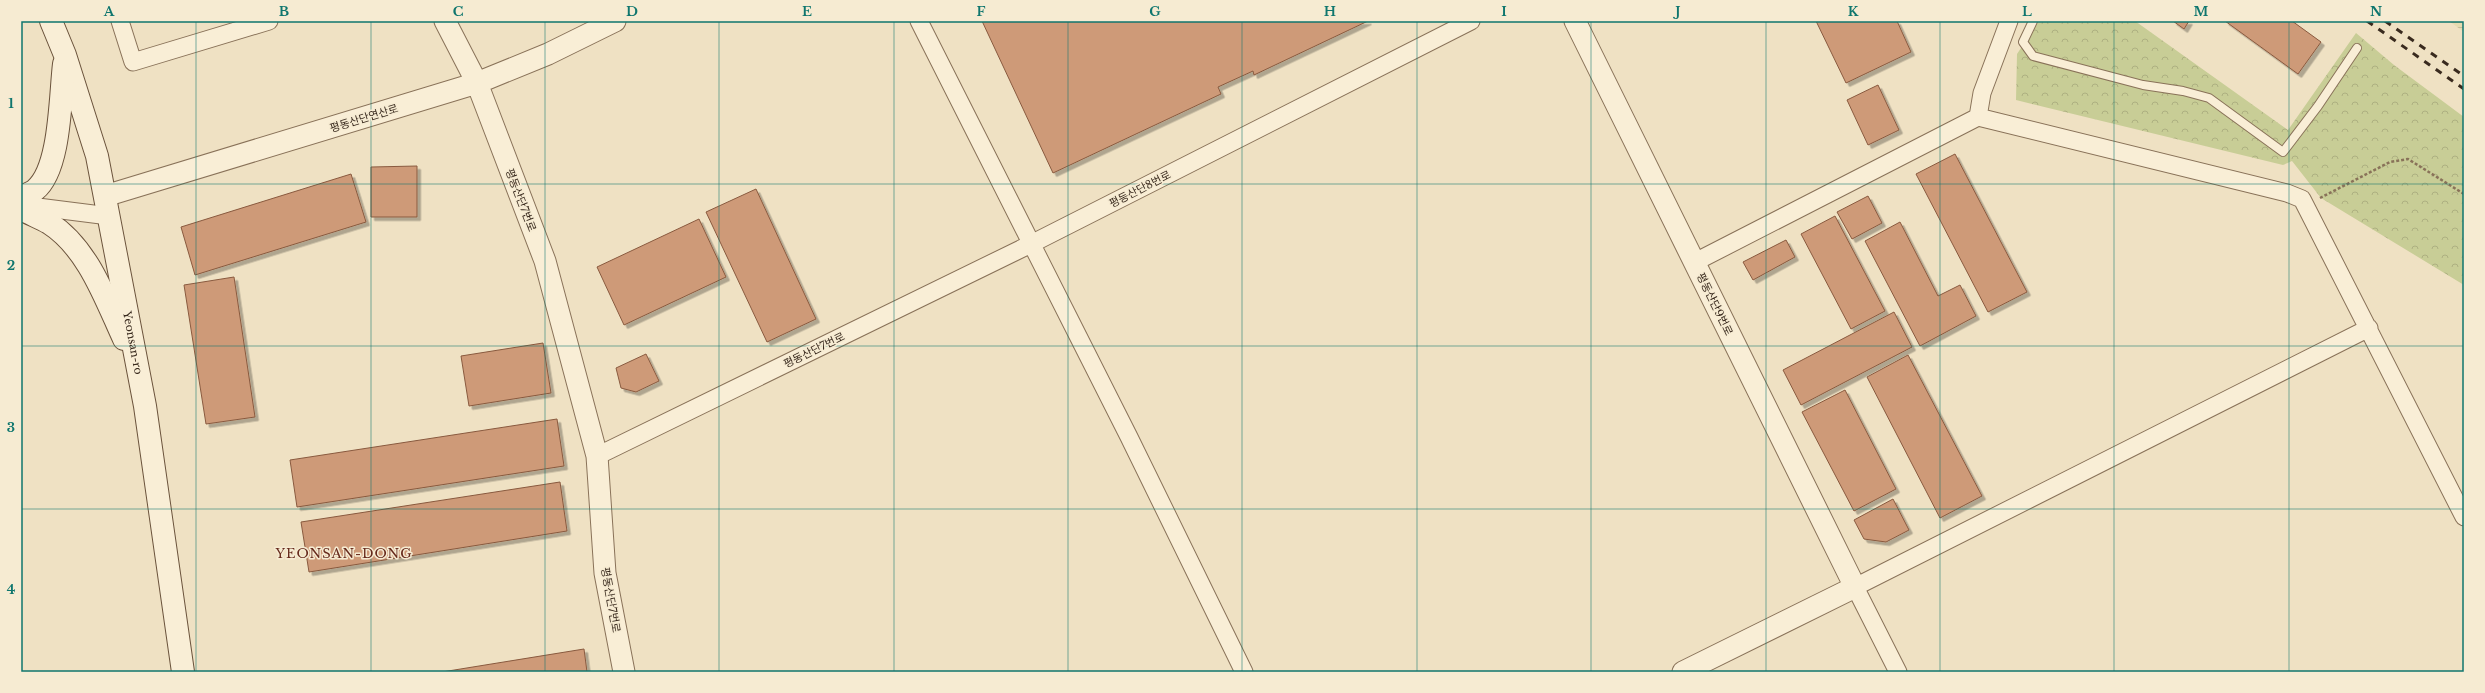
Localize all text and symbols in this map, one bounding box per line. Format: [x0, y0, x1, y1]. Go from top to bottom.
text: A [103, 3, 115, 20]
text: B [279, 3, 289, 20]
text: C [453, 3, 464, 20]
text: D [626, 3, 638, 20]
text: E [802, 3, 812, 20]
text: F [977, 3, 986, 20]
text: G [1149, 3, 1161, 20]
text: H [1324, 3, 1336, 20]
text: I [1501, 3, 1507, 20]
text: J [1672, 3, 1681, 20]
text: K [1848, 3, 1859, 20]
text: L [2022, 3, 2032, 20]
text: M [2194, 3, 2209, 20]
text: N [2370, 3, 2382, 20]
text: 1 [8, 95, 14, 112]
street label: 평동산단연산로 [328, 101, 400, 135]
street label: 평동산단7번로 [503, 167, 539, 233]
street label: 평동산단8번로 [1107, 167, 1173, 211]
text: 2 [7, 257, 15, 274]
street label: 평동산단9번로 [1694, 270, 1736, 338]
street label: Yeonsan-ro [120, 309, 146, 376]
street label: 평동산단7번로 [781, 329, 847, 371]
text: 3 [7, 419, 15, 436]
district label: YEONSAN-DONG [275, 545, 412, 562]
street label: 평동산단7번로 [598, 566, 624, 634]
text: 4 [7, 581, 16, 598]

